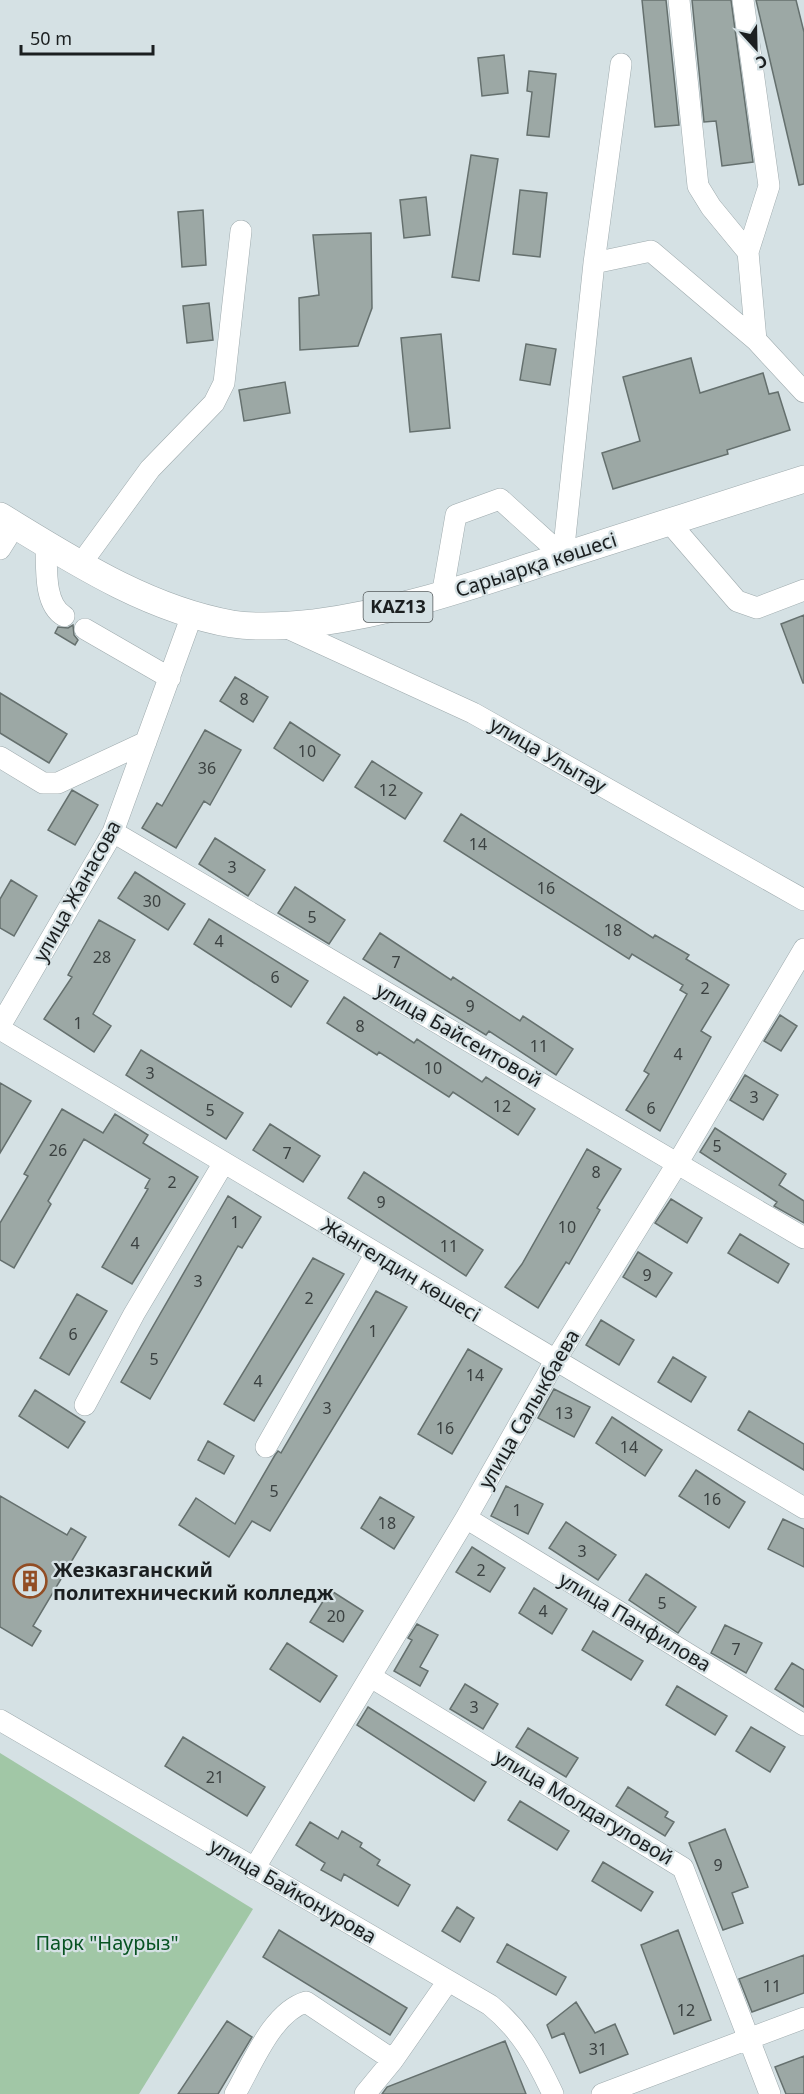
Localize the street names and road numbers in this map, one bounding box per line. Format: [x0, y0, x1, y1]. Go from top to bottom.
street label: Сарыарқа көшесі [452, 526, 620, 603]
road number: KAZ13 [364, 592, 432, 622]
street label: улица Улытау [485, 710, 612, 799]
street label: улица Жанасова [26, 815, 127, 967]
street label: улица Байсеитовой [371, 976, 547, 1093]
street label: Жангелдин көшесі [317, 1211, 486, 1328]
street label: улица Салыкбаева [472, 1324, 585, 1493]
street label: улица Панфилова [554, 1565, 716, 1678]
street label: улица Молдагуловой [490, 1742, 679, 1871]
street label: улица Байконурова [205, 1832, 382, 1949]

